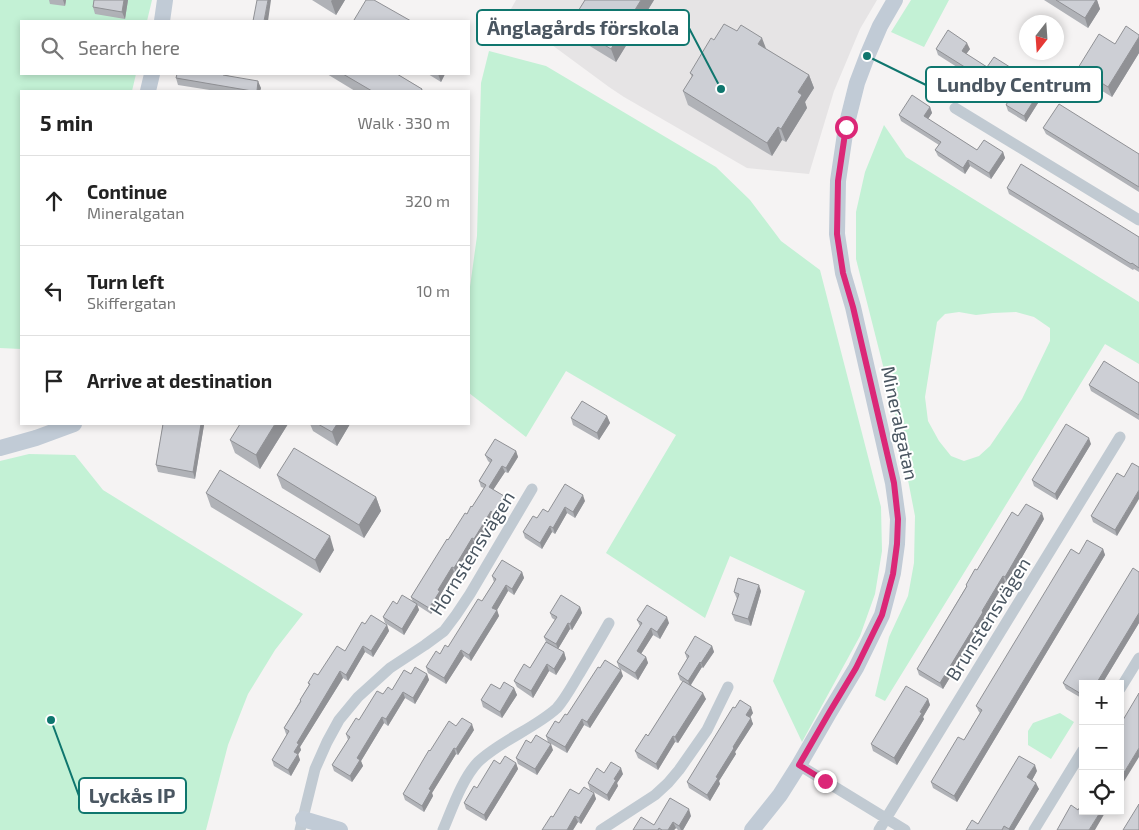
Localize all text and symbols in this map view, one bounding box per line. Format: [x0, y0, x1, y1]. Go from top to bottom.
callout: Änglagårds förskola [477, 10, 689, 45]
text: Änglagårds förskola [487, 15, 679, 39]
north arrow [1019, 15, 1064, 60]
search box [20, 20, 470, 75]
icon: search [38, 34, 66, 62]
text: Search here [78, 36, 180, 59]
callout: Lundby Centrum [926, 67, 1102, 102]
text: Lundby Centrum [937, 72, 1091, 97]
text: 5 min [40, 110, 93, 135]
text: Walk · 330 m [358, 113, 450, 132]
route start [835, 116, 858, 139]
text: Continue [87, 180, 167, 203]
icon: ahead [40, 187, 68, 215]
text: 320 m [405, 191, 450, 210]
text: Mineralgatan [87, 203, 185, 222]
text: Turn left [87, 270, 164, 293]
icon: left [40, 277, 68, 305]
text: 10 m [416, 281, 450, 300]
text: Skiffergatan [87, 293, 176, 312]
street label: Mineralgatan [877, 364, 924, 482]
icon: arrive [40, 367, 68, 395]
text: Arrive at destination [87, 369, 272, 392]
street label: Hornstensvägen [424, 486, 519, 619]
street label: Brunstensvägen [940, 553, 1035, 685]
map controls [1079, 680, 1124, 815]
button: + [1079, 680, 1124, 725]
button: − [1079, 725, 1124, 770]
route end [814, 770, 837, 793]
button: locate [1079, 770, 1124, 815]
callout: Lyckås IP [79, 778, 186, 813]
text: Lyckås IP [89, 783, 175, 808]

